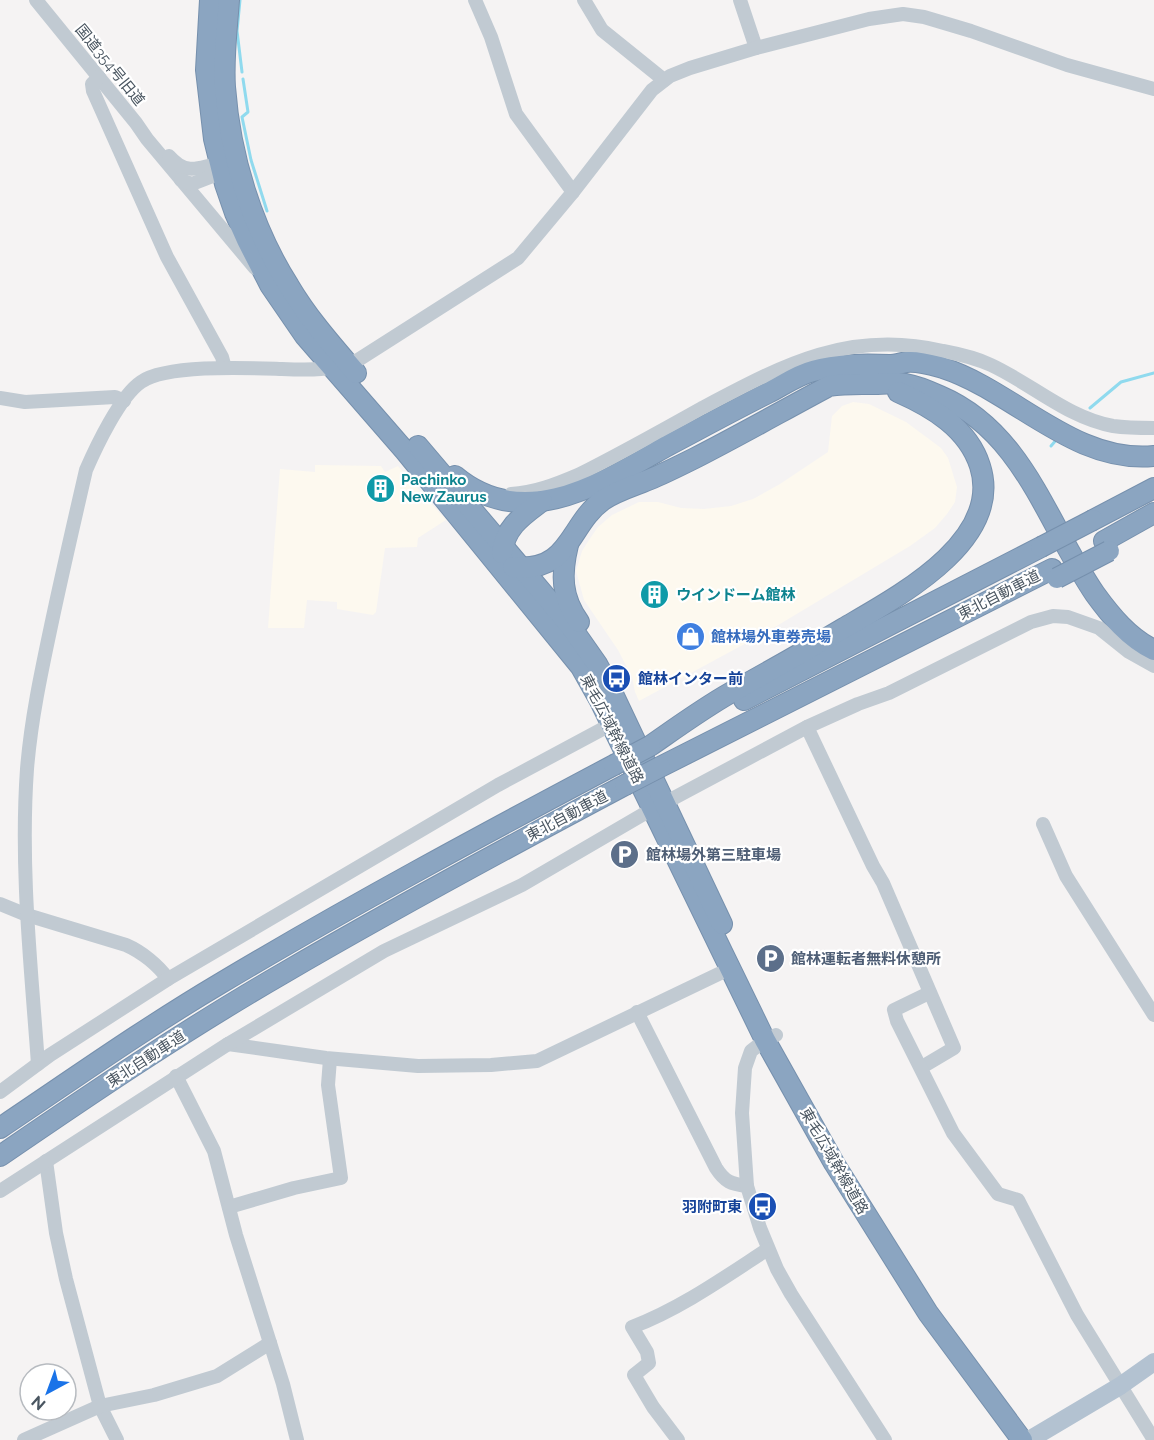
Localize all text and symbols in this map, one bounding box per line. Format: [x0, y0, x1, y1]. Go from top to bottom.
street label: 国道354号旧道 [72, 21, 148, 109]
place label: Pachinko New Zaurus [401, 471, 487, 506]
building icon: Pachinko New Zaurus [364, 473, 396, 505]
street label: 東北自動車道 [955, 567, 1043, 623]
building icon: ウインドーム館林 [639, 579, 671, 611]
place label: ウインドーム館林 [676, 586, 796, 604]
shop icon: 館林場外車券売場 [674, 621, 706, 653]
place label: 館林場外車券売場 [711, 628, 831, 646]
bus stop icon: 館林インター前 [601, 663, 633, 695]
place label: 館林インター前 [638, 670, 743, 688]
street label: 東毛広域幹線道路 [577, 671, 647, 787]
street label: 東北自動車道 [523, 787, 611, 845]
parking icon: 館林場外第三駐車場 [609, 839, 641, 871]
place label: 館林場外第三駐車場 [646, 846, 781, 864]
parking icon: 館林運転者無料休憩所 [754, 943, 786, 975]
place label: 館林運転者無料休憩所 [791, 950, 941, 968]
street label: 東北自動車道 [103, 1027, 189, 1091]
street label: 東毛広域幹線道路 [796, 1105, 872, 1217]
bus stop icon: 羽附町東 [747, 1191, 779, 1223]
place label: 羽附町東 [682, 1198, 742, 1216]
north arrow [18, 1362, 78, 1422]
text: N [28, 1392, 49, 1414]

